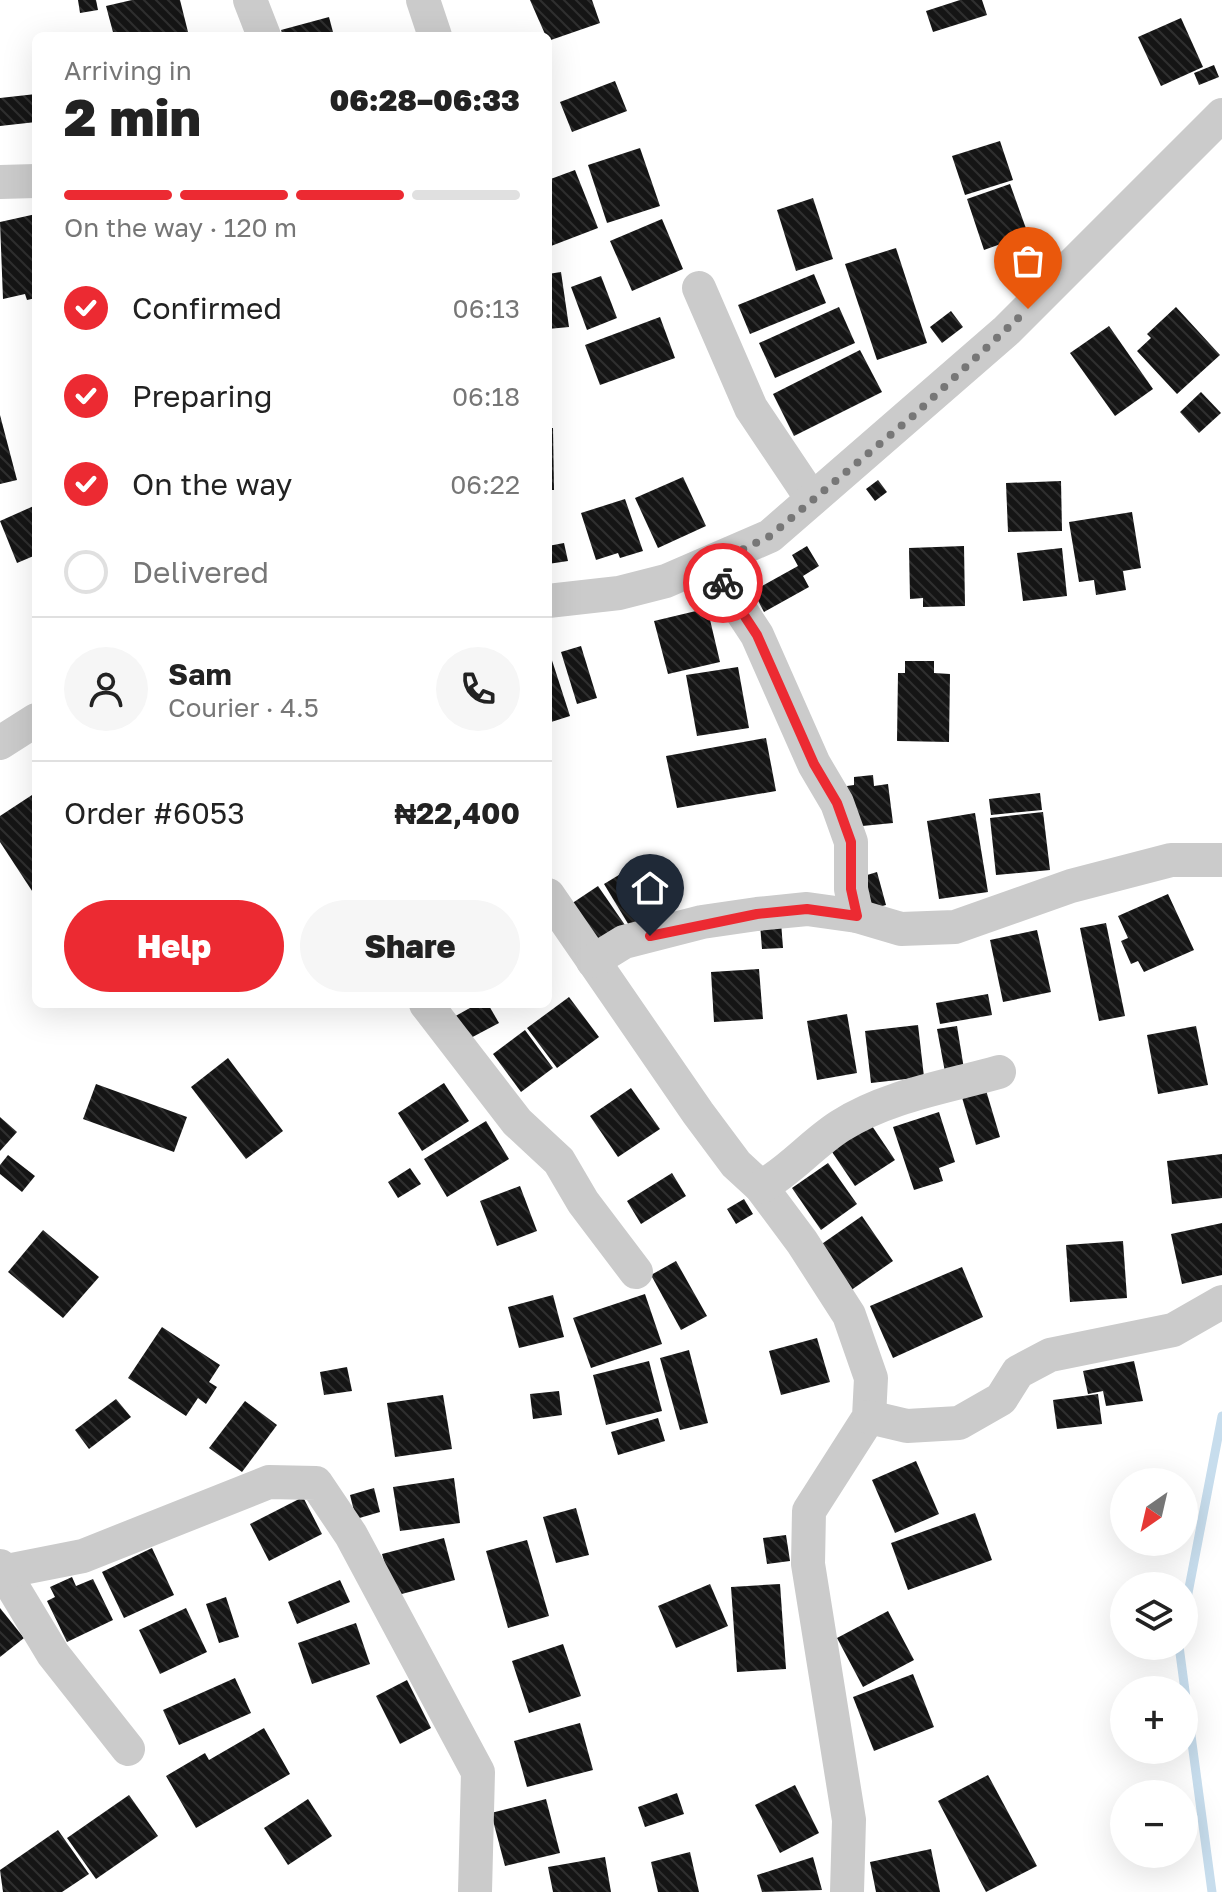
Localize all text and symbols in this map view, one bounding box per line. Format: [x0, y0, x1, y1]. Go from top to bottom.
text: Arriving in [64, 55, 192, 86]
text: 06:28–06:33 [330, 82, 520, 118]
text: 2 min [64, 85, 201, 147]
text: On the way · 120 m [64, 212, 297, 243]
pin [994, 227, 1062, 309]
icon: bag [1006, 239, 1050, 283]
icon: check [64, 286, 108, 330]
text: Confirmed [132, 290, 282, 326]
text: 06:13 [453, 293, 520, 324]
icon: check [64, 374, 108, 418]
text: Preparing [132, 378, 273, 414]
text: 06:18 [452, 381, 520, 412]
icon: check [64, 462, 108, 506]
text: On the way [132, 466, 292, 502]
text: 06:22 [450, 469, 520, 500]
courier [683, 543, 763, 623]
text: Delivered [132, 554, 269, 590]
icon: bike [701, 561, 745, 605]
button: person [64, 647, 148, 731]
button: phone [436, 647, 520, 731]
text: Sam [168, 656, 232, 692]
text: Courier · 4.5 [168, 692, 319, 723]
text: Order #6053 [64, 795, 245, 831]
text: ₦22,400 [394, 795, 520, 831]
pin [616, 854, 684, 936]
icon: home [628, 866, 672, 910]
button: Help [64, 900, 284, 992]
button: Share [300, 900, 520, 992]
north arrow [1110, 1468, 1198, 1556]
map controls [1110, 1468, 1198, 1868]
button: layers [1110, 1572, 1198, 1660]
button: + [1110, 1676, 1198, 1764]
button: − [1110, 1780, 1198, 1868]

